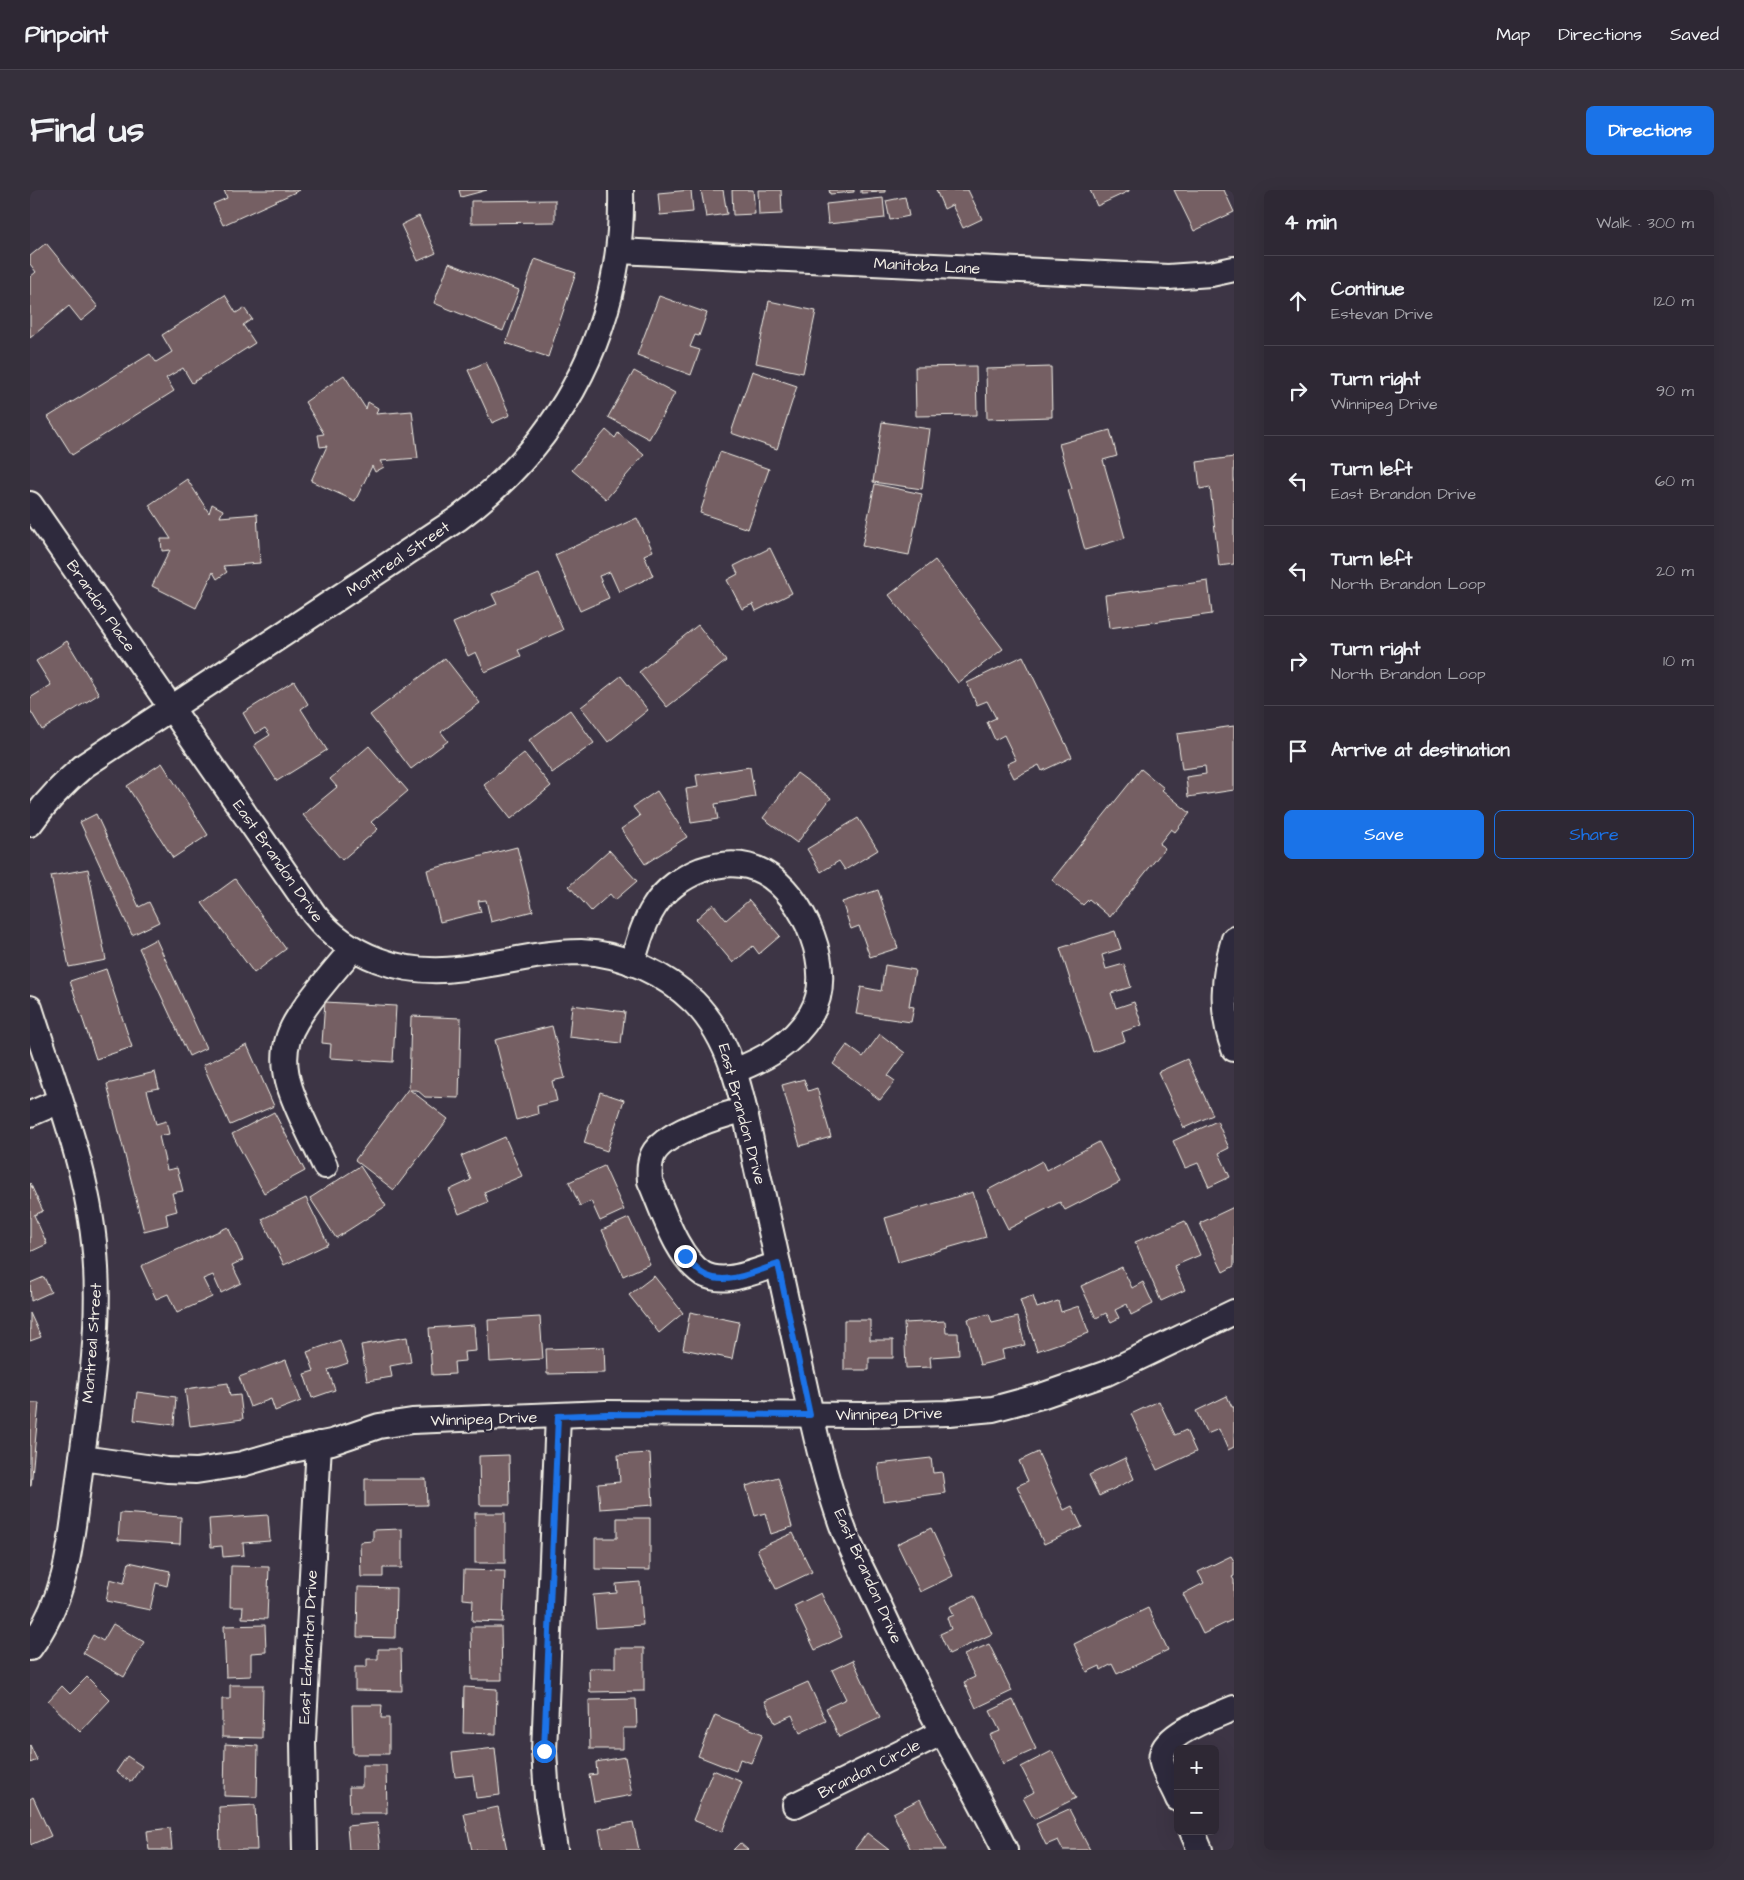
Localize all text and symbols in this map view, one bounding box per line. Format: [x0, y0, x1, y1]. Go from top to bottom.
text: Pinpoint [25, 18, 108, 52]
text: Map [1496, 22, 1530, 47]
text: Directions [1558, 22, 1642, 47]
text: Saved [1670, 22, 1719, 47]
text: Find us [30, 106, 144, 155]
button: Directions [1586, 106, 1714, 155]
text: 4 min [1284, 208, 1337, 237]
text: Walk · 300 m [1596, 212, 1694, 234]
street label: Manitoba Lane [873, 252, 981, 280]
text: Continue [1331, 276, 1405, 303]
icon: ahead [1284, 287, 1312, 315]
text: 120 m [1654, 290, 1694, 312]
text: Estevan Drive [1331, 303, 1433, 325]
text: Turn right [1331, 366, 1420, 393]
icon: right [1284, 377, 1312, 405]
text: 90 m [1656, 380, 1694, 402]
text: Winnipeg Drive [1331, 393, 1438, 415]
text: Turn left [1331, 456, 1412, 483]
icon: left [1284, 467, 1312, 495]
text: 60 m [1655, 470, 1694, 492]
text: East Brandon Drive [1331, 483, 1476, 505]
street label: Montreal Street [342, 516, 455, 602]
text: Turn left [1331, 546, 1412, 573]
street label: Brandon Place [61, 556, 141, 657]
icon: left [1284, 557, 1312, 585]
text: 20 m [1656, 560, 1694, 582]
text: North Brandon Loop [1331, 573, 1486, 595]
text: Turn right [1331, 636, 1420, 663]
icon: right [1284, 647, 1312, 675]
text: 10 m [1663, 650, 1694, 672]
text: North Brandon Loop [1331, 663, 1486, 685]
icon: arrive [1284, 737, 1312, 765]
text: Arrive at destination [1331, 737, 1510, 764]
street label: East Brandon Drive [227, 795, 329, 927]
button: Save [1284, 810, 1484, 859]
button: Share [1494, 810, 1694, 859]
street label: East Brandon Drive [713, 1041, 771, 1187]
route end [674, 1245, 697, 1268]
street label: Montreal Street [77, 1282, 107, 1404]
street label: Winnipeg Drive [835, 1402, 943, 1427]
street label: Winnipeg Drive [430, 1406, 538, 1433]
street label: East Brandon Drive [828, 1505, 908, 1647]
street label: East Edmonton Drive [293, 1569, 323, 1725]
street label: Brandon Circle [814, 1734, 924, 1804]
route start [533, 1740, 556, 1763]
map controls [1174, 1745, 1219, 1835]
button: + [1174, 1745, 1219, 1790]
button: − [1174, 1790, 1219, 1835]

